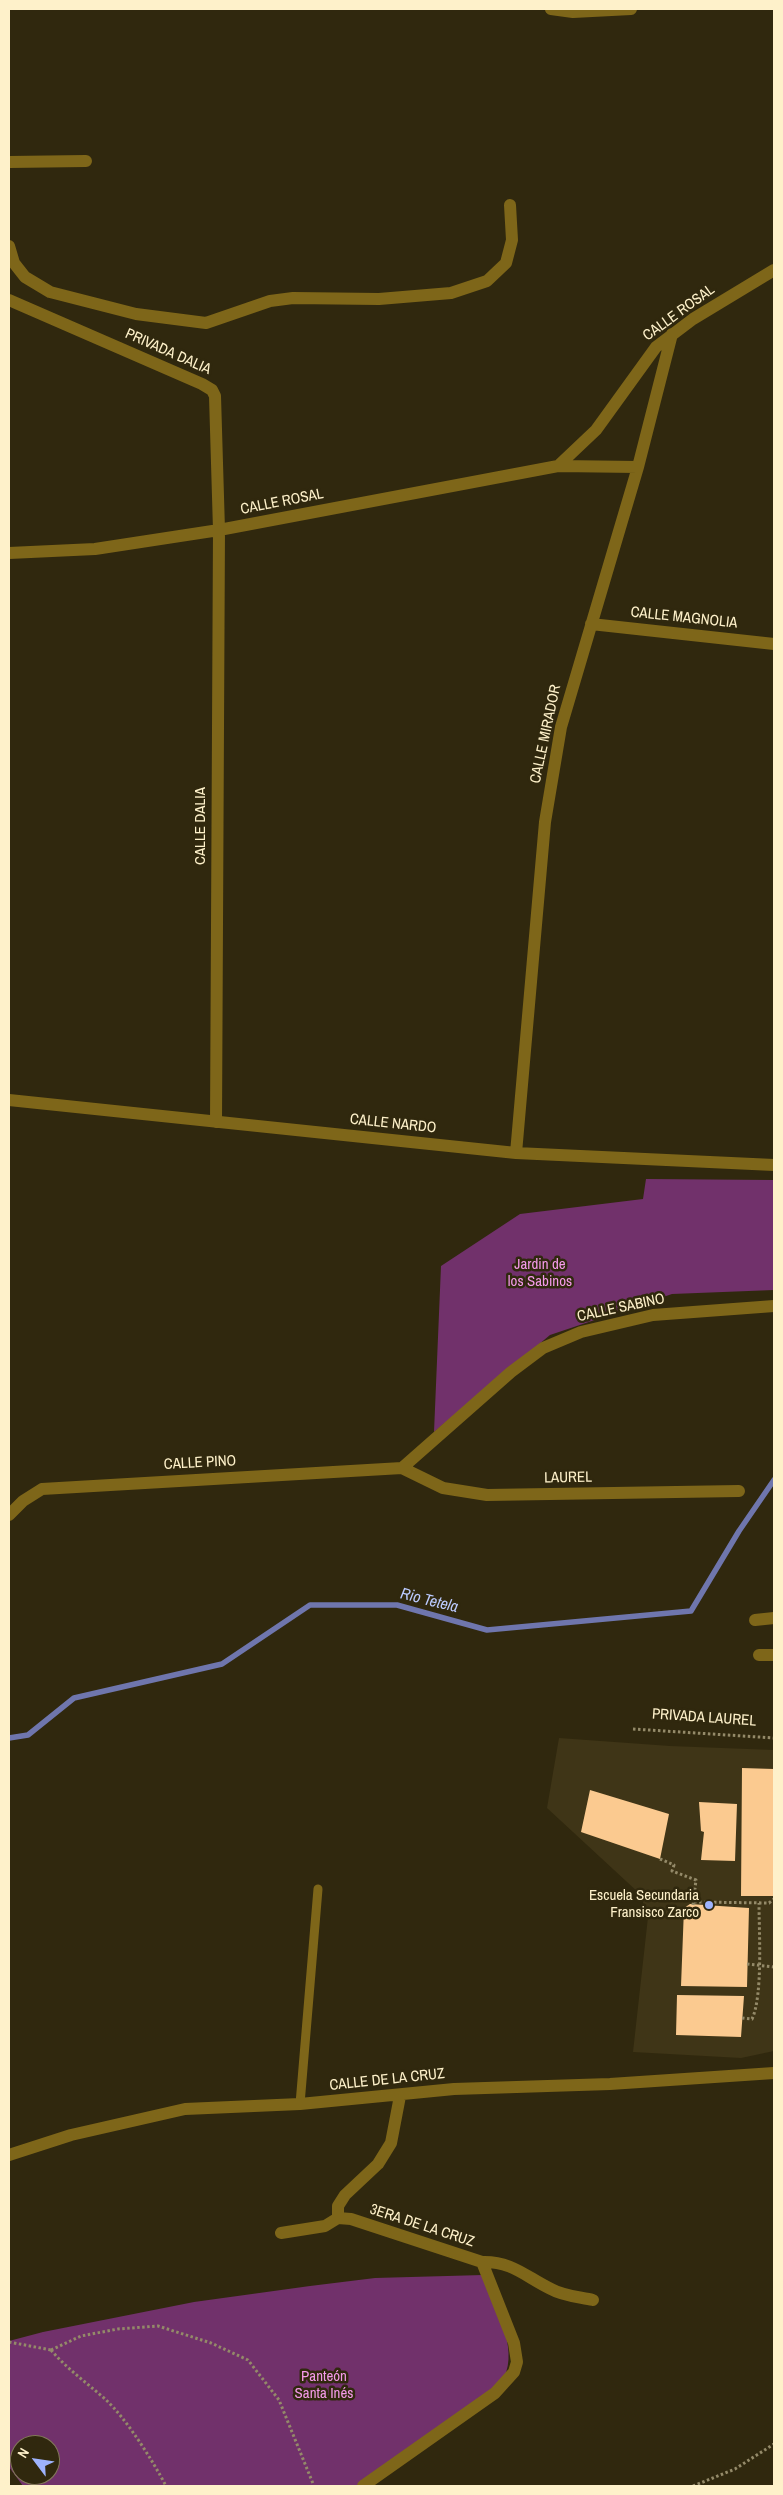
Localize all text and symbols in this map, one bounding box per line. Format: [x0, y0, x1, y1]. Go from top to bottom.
street label: CALLE ROSAL [640, 281, 718, 345]
street label: PRIVADA DALIA [122, 325, 214, 379]
street label: CALLE ROSAL [239, 485, 325, 519]
street label: CALLE MAGNOLIA [630, 603, 738, 633]
street label: CALLE MIRADOR [527, 683, 565, 785]
street label: CALLE DALIA [192, 787, 210, 865]
street label: CALLE NARDO [349, 1111, 437, 1137]
park label: Jardin de los Sabinos [508, 1256, 572, 1291]
street label: CALLE SABINO [576, 1290, 666, 1326]
street label: CALLE PINO [163, 1452, 237, 1474]
street label: LAUREL [544, 1469, 592, 1487]
water label: Rio Tetela [398, 1585, 460, 1617]
street label: PRIVADA LAUREL [651, 1705, 757, 1731]
place label: Escuela Secundaria Fransisco Zarco [589, 1887, 699, 1922]
marker: Escuela Secundaria Fransisco Zarco [703, 1899, 715, 1911]
street label: CALLE DE LA CRUZ [329, 2065, 445, 2095]
street label: 3ERA DE LA CRUZ [368, 2201, 476, 2251]
park label: Panteón Santa Inés [295, 2368, 353, 2403]
north arrow [10, 2435, 60, 2485]
text: N [13, 2445, 33, 2461]

